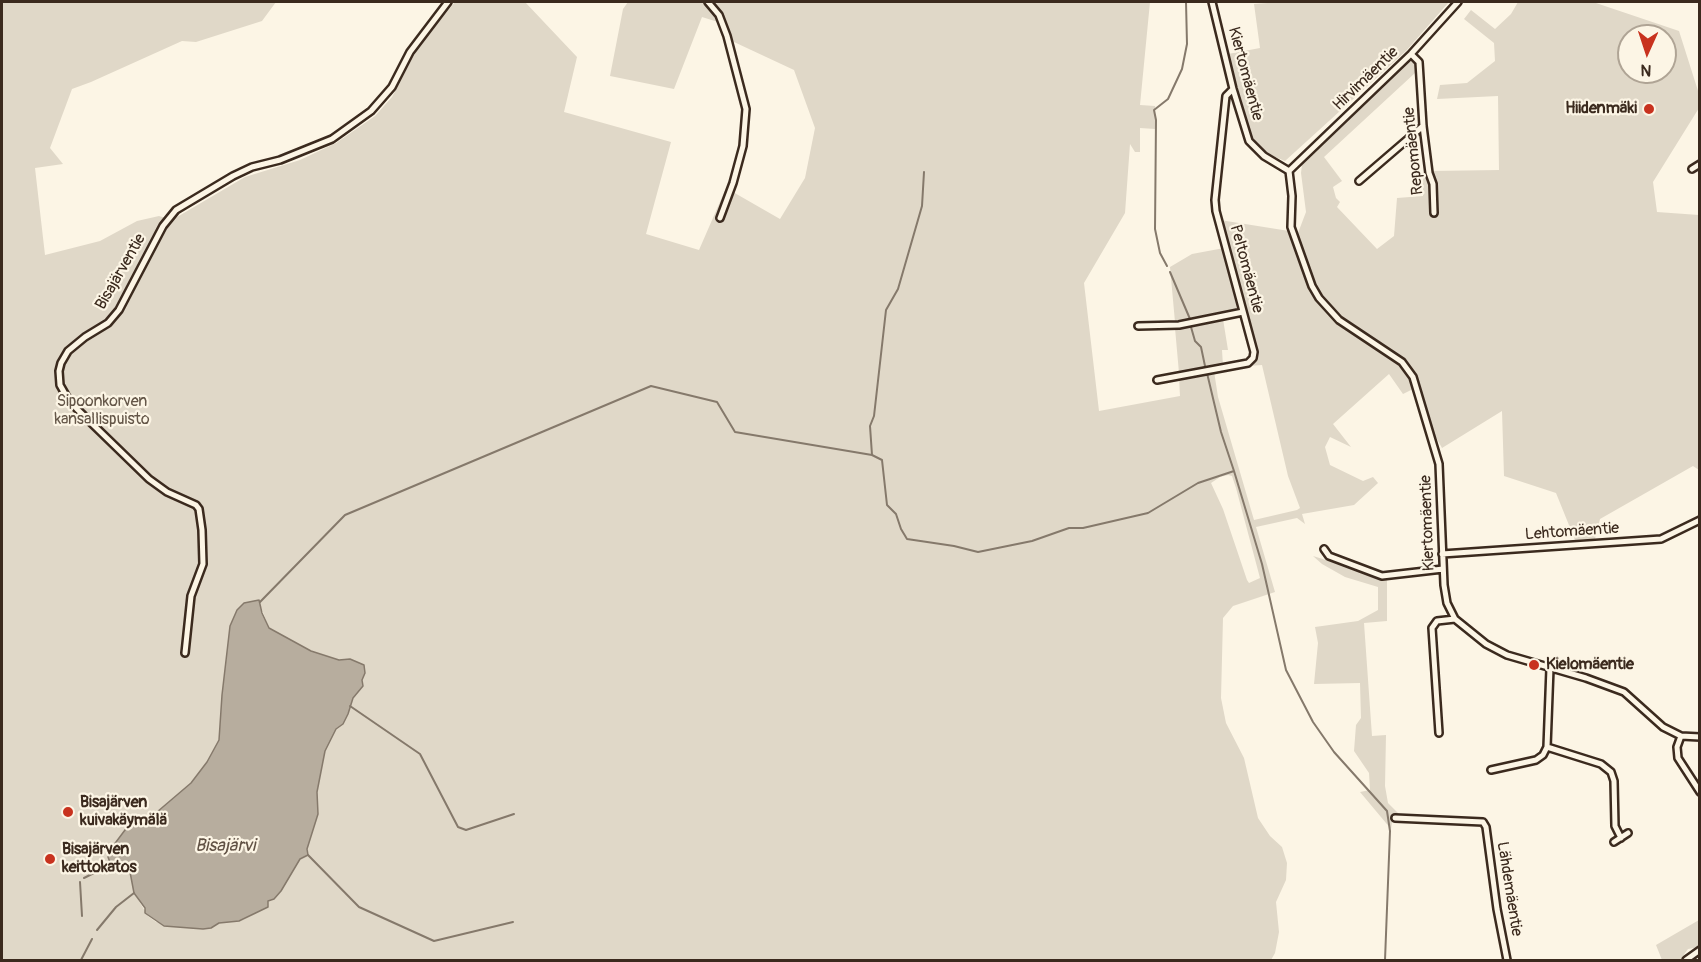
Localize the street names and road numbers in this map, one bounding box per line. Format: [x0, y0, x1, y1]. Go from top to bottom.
street label: Kiertomäentie [1223, 25, 1267, 123]
street label: Hirvimäentie [1329, 43, 1403, 115]
street label: Repomäentie [1400, 106, 1428, 196]
street label: Peltomäentie [1225, 223, 1267, 315]
street label: Bisajärventie [92, 231, 150, 313]
street label: Kiertomäentie [1417, 475, 1439, 571]
street label: Lehtomäentie [1524, 519, 1620, 545]
street label: Lähdemäentie [1492, 840, 1526, 938]

